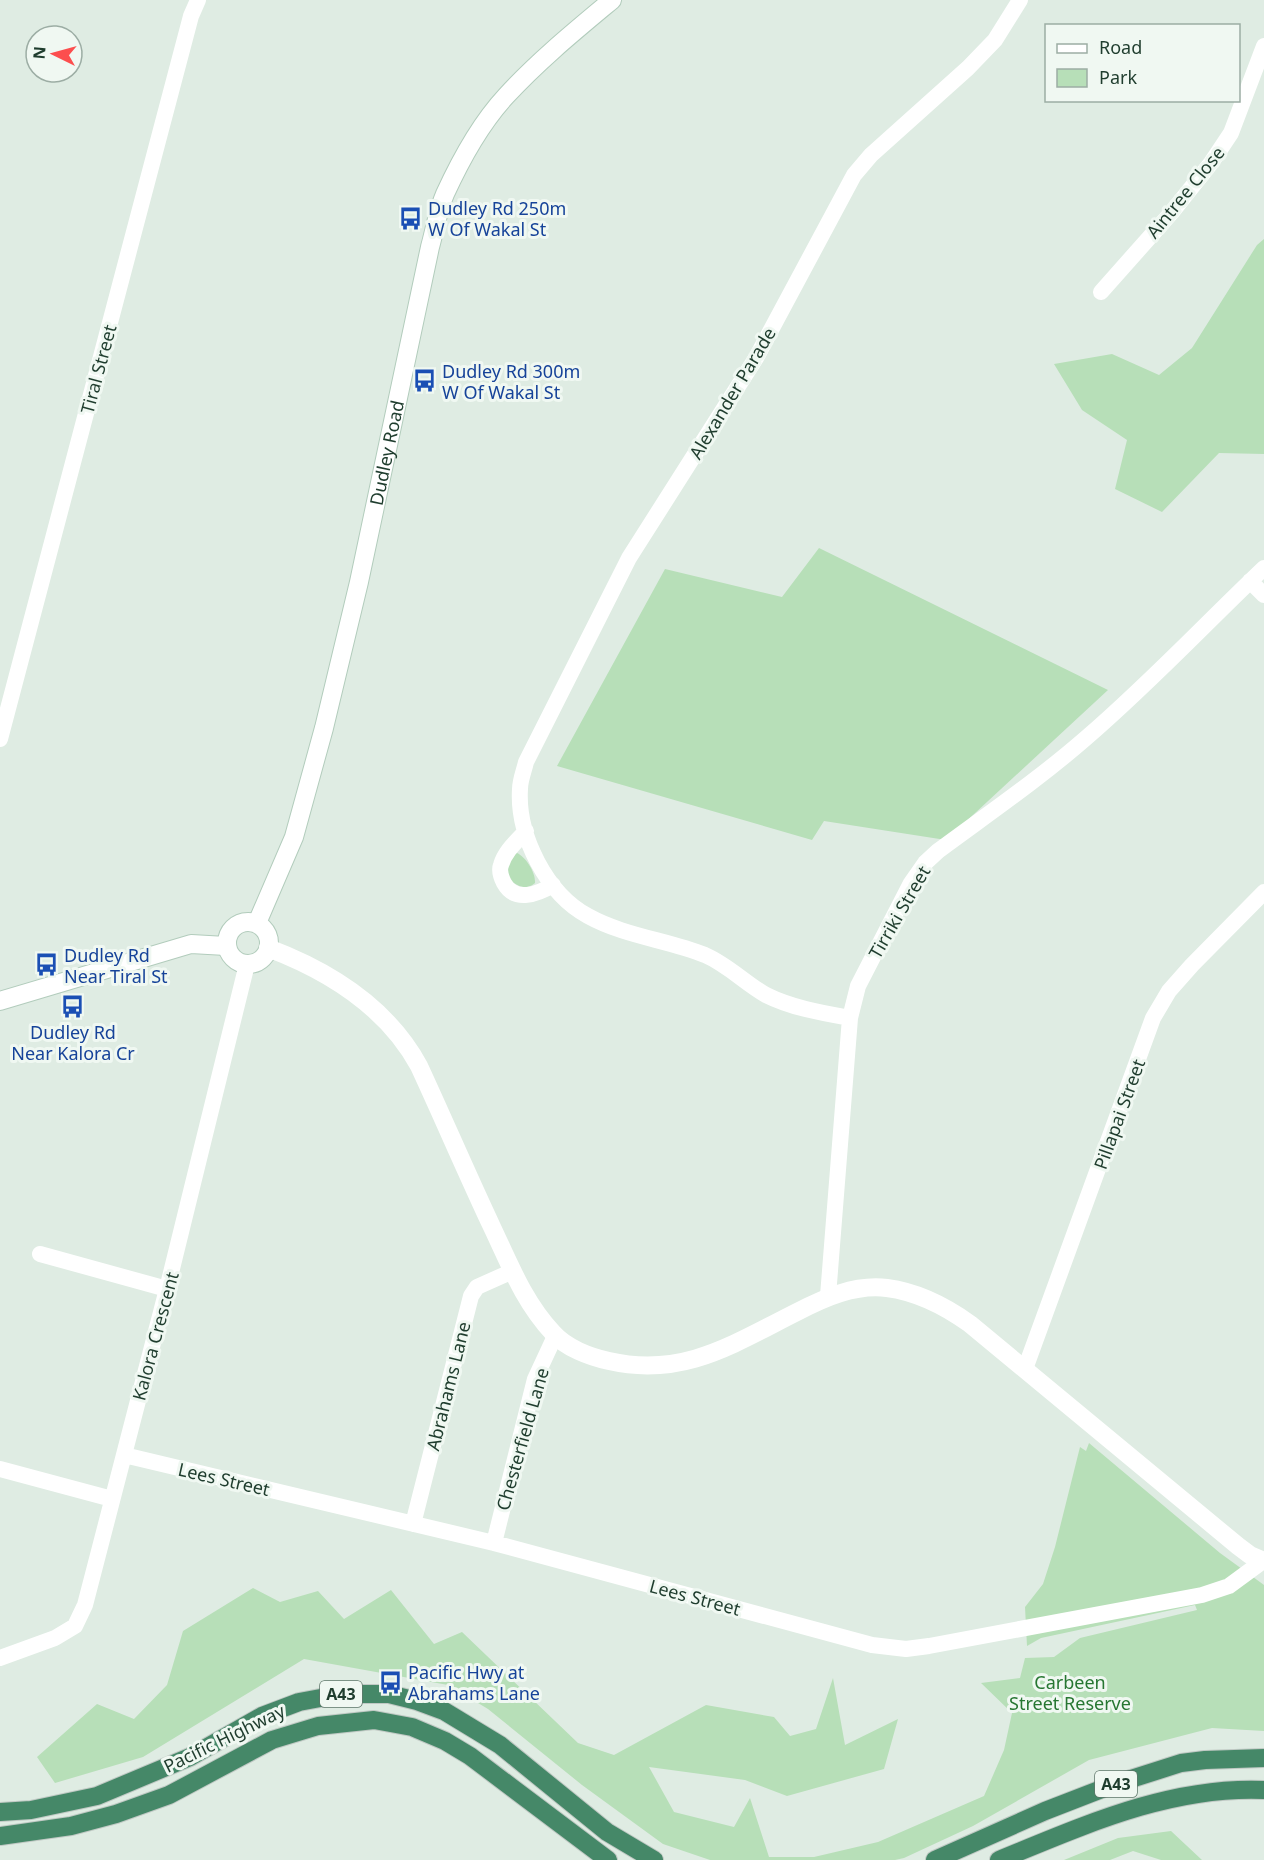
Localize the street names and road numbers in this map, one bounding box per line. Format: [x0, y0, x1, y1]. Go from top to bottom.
street label: Aintree Close [1141, 141, 1229, 243]
street label: Tiral Street [75, 321, 122, 416]
street label: Alexander Parade [683, 323, 781, 463]
street label: Dudley Road [364, 398, 409, 507]
street label: Tirriki Street [863, 861, 935, 963]
street label: Pillapai Street [1088, 1055, 1150, 1172]
street label: Kalora Crescent [126, 1269, 184, 1403]
street label: Abrahams Lane [420, 1319, 476, 1453]
street label: Chesterfield Lane [490, 1365, 554, 1513]
street label: Lees Street [176, 1457, 273, 1501]
street label: Lees Street [647, 1573, 744, 1621]
road number: A43 [320, 1681, 362, 1707]
street label: Pacific Highway [159, 1698, 289, 1778]
road number: A43 [1095, 1771, 1137, 1797]

